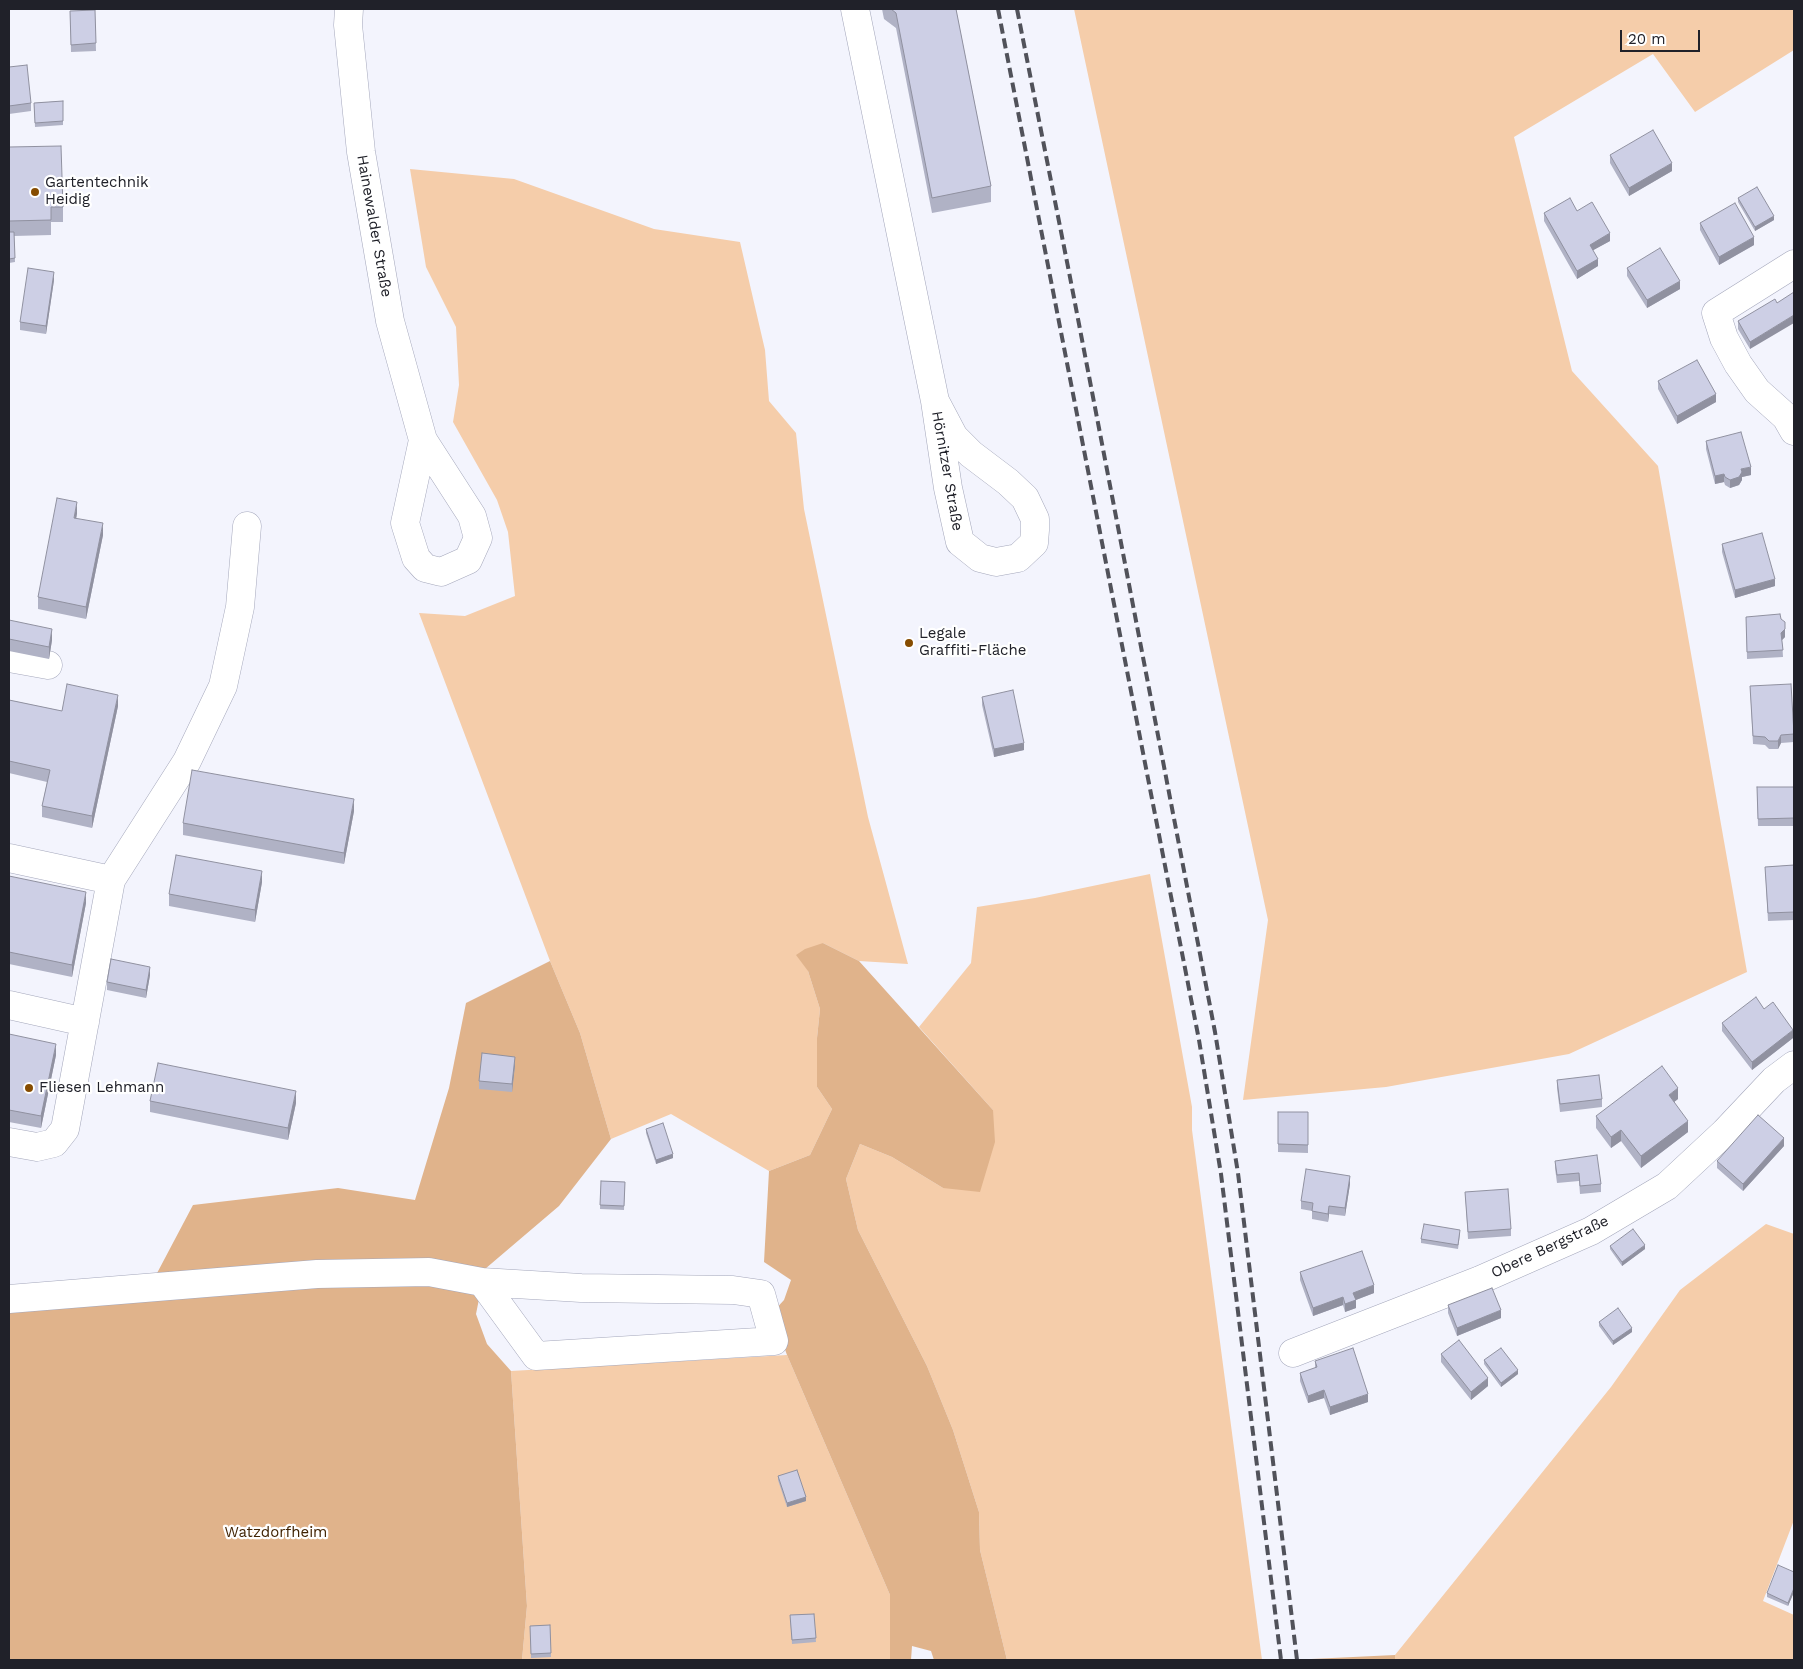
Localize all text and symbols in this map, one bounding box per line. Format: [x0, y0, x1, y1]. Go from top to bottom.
scale bar [1623, 20, 1703, 52]
text: 20 m [1628, 30, 1666, 48]
street label: Hainewalder Straße [353, 153, 395, 299]
place label: Gartentechnik Heidig [45, 174, 149, 209]
marker: Gartentechnik Heidig [29, 186, 41, 198]
street label: Hörnitzer Straße [928, 410, 966, 532]
place label: Legale Graffiti-Fläche [919, 625, 1026, 660]
marker: Legale Graffiti-Fläche [903, 637, 915, 649]
place label: Fliesen Lehmann [39, 1079, 164, 1097]
marker: Fliesen Lehmann [23, 1082, 35, 1094]
street label: Obere Bergstraße [1488, 1212, 1612, 1282]
park label: Watzdorfheim [225, 1524, 327, 1542]

